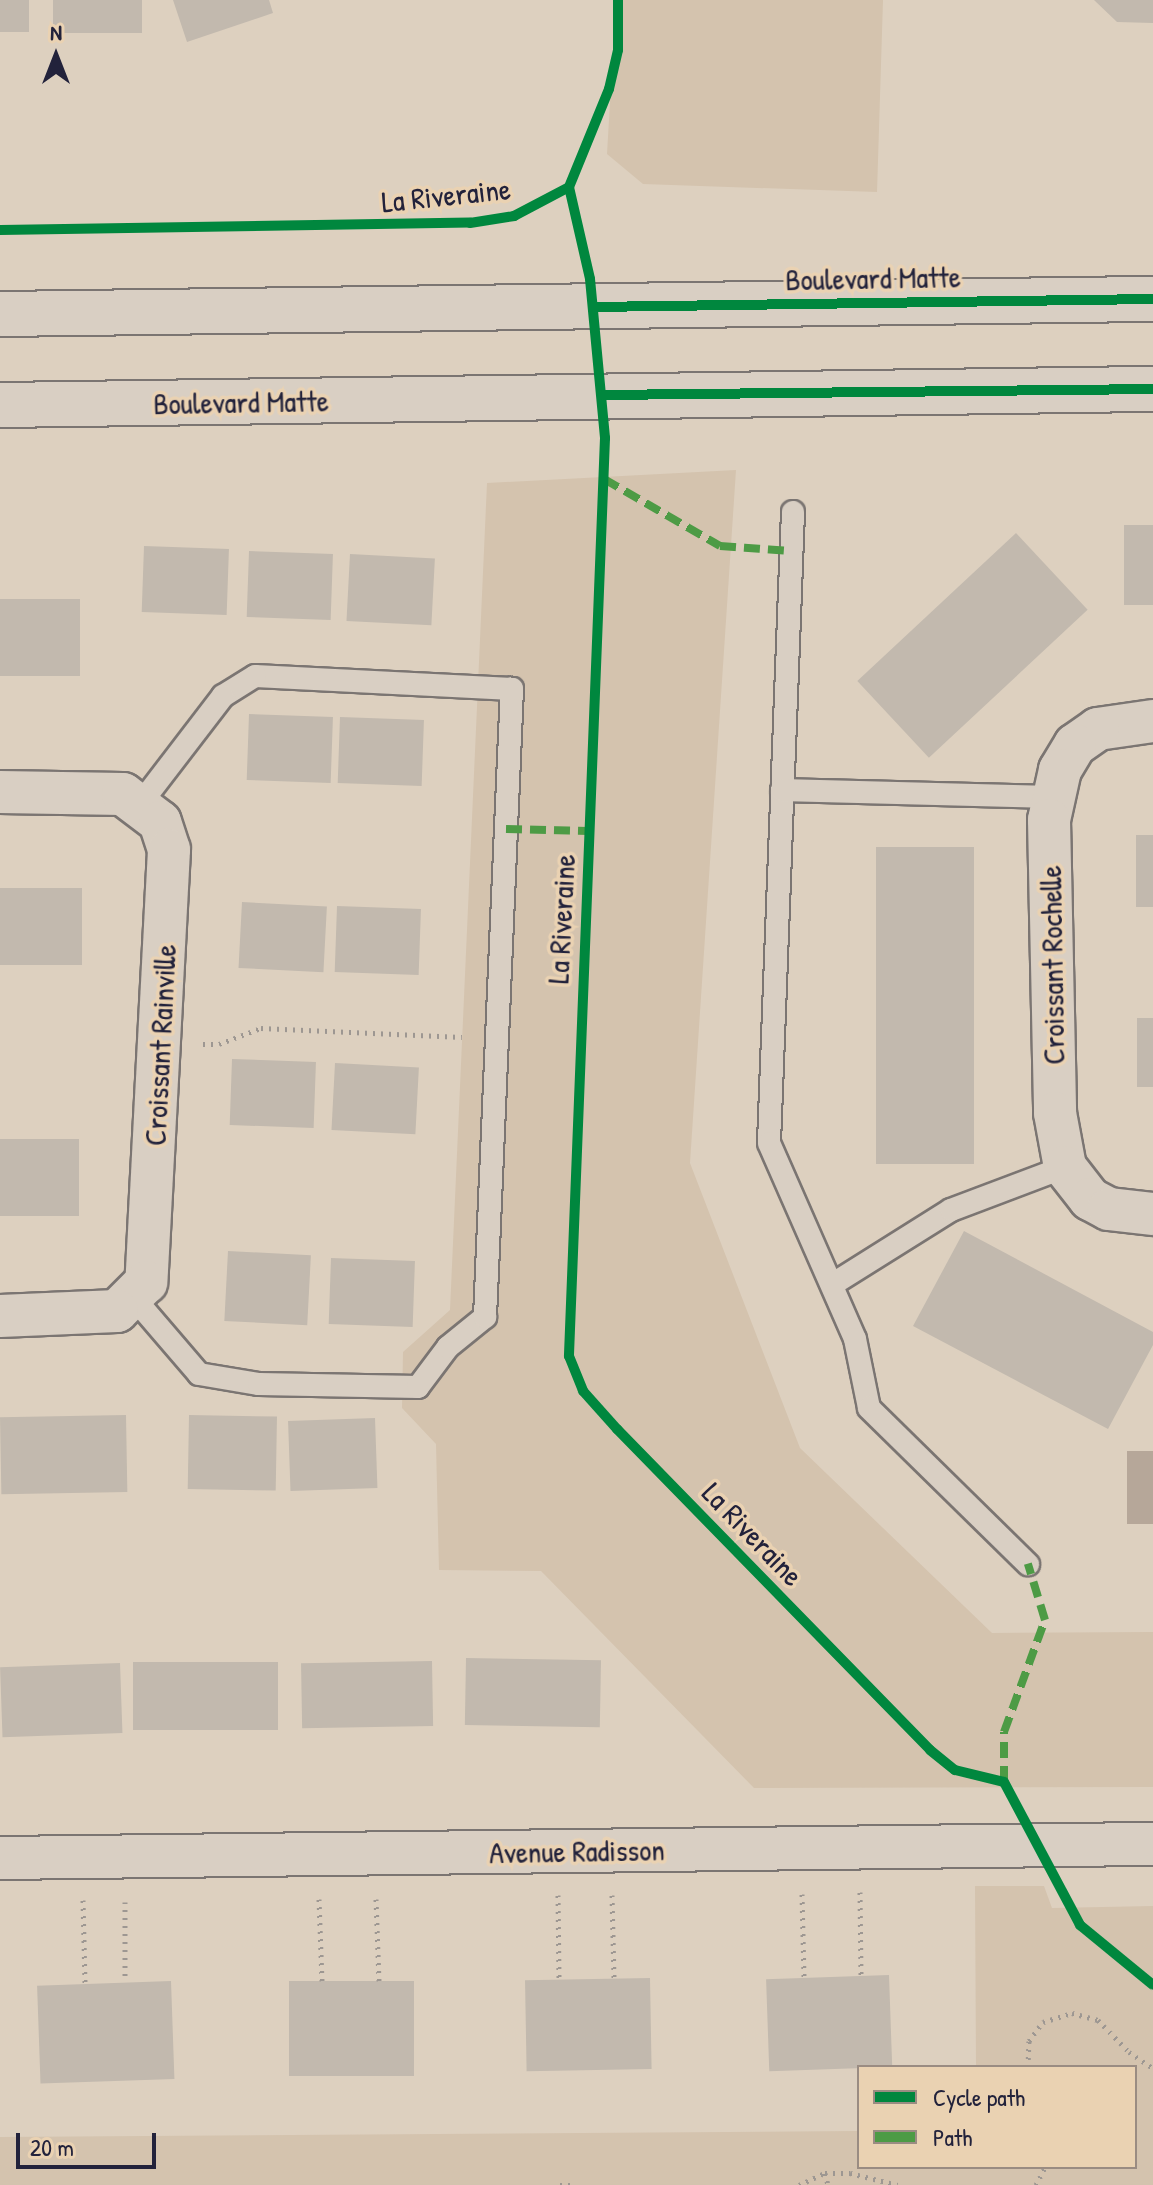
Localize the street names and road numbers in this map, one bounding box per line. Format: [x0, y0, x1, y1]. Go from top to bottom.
street label: La Riveraine [380, 170, 512, 220]
street label: Boulevard Matte [785, 258, 961, 298]
street label: Boulevard Matte [153, 382, 329, 422]
street label: La Riveraine [540, 853, 582, 985]
street label: Croissant Rochelle [1032, 865, 1072, 1065]
street label: Croissant Rainville [137, 943, 183, 1147]
street label: La Riveraine [695, 1475, 811, 1593]
street label: Avenue Radisson [489, 1831, 665, 1871]

